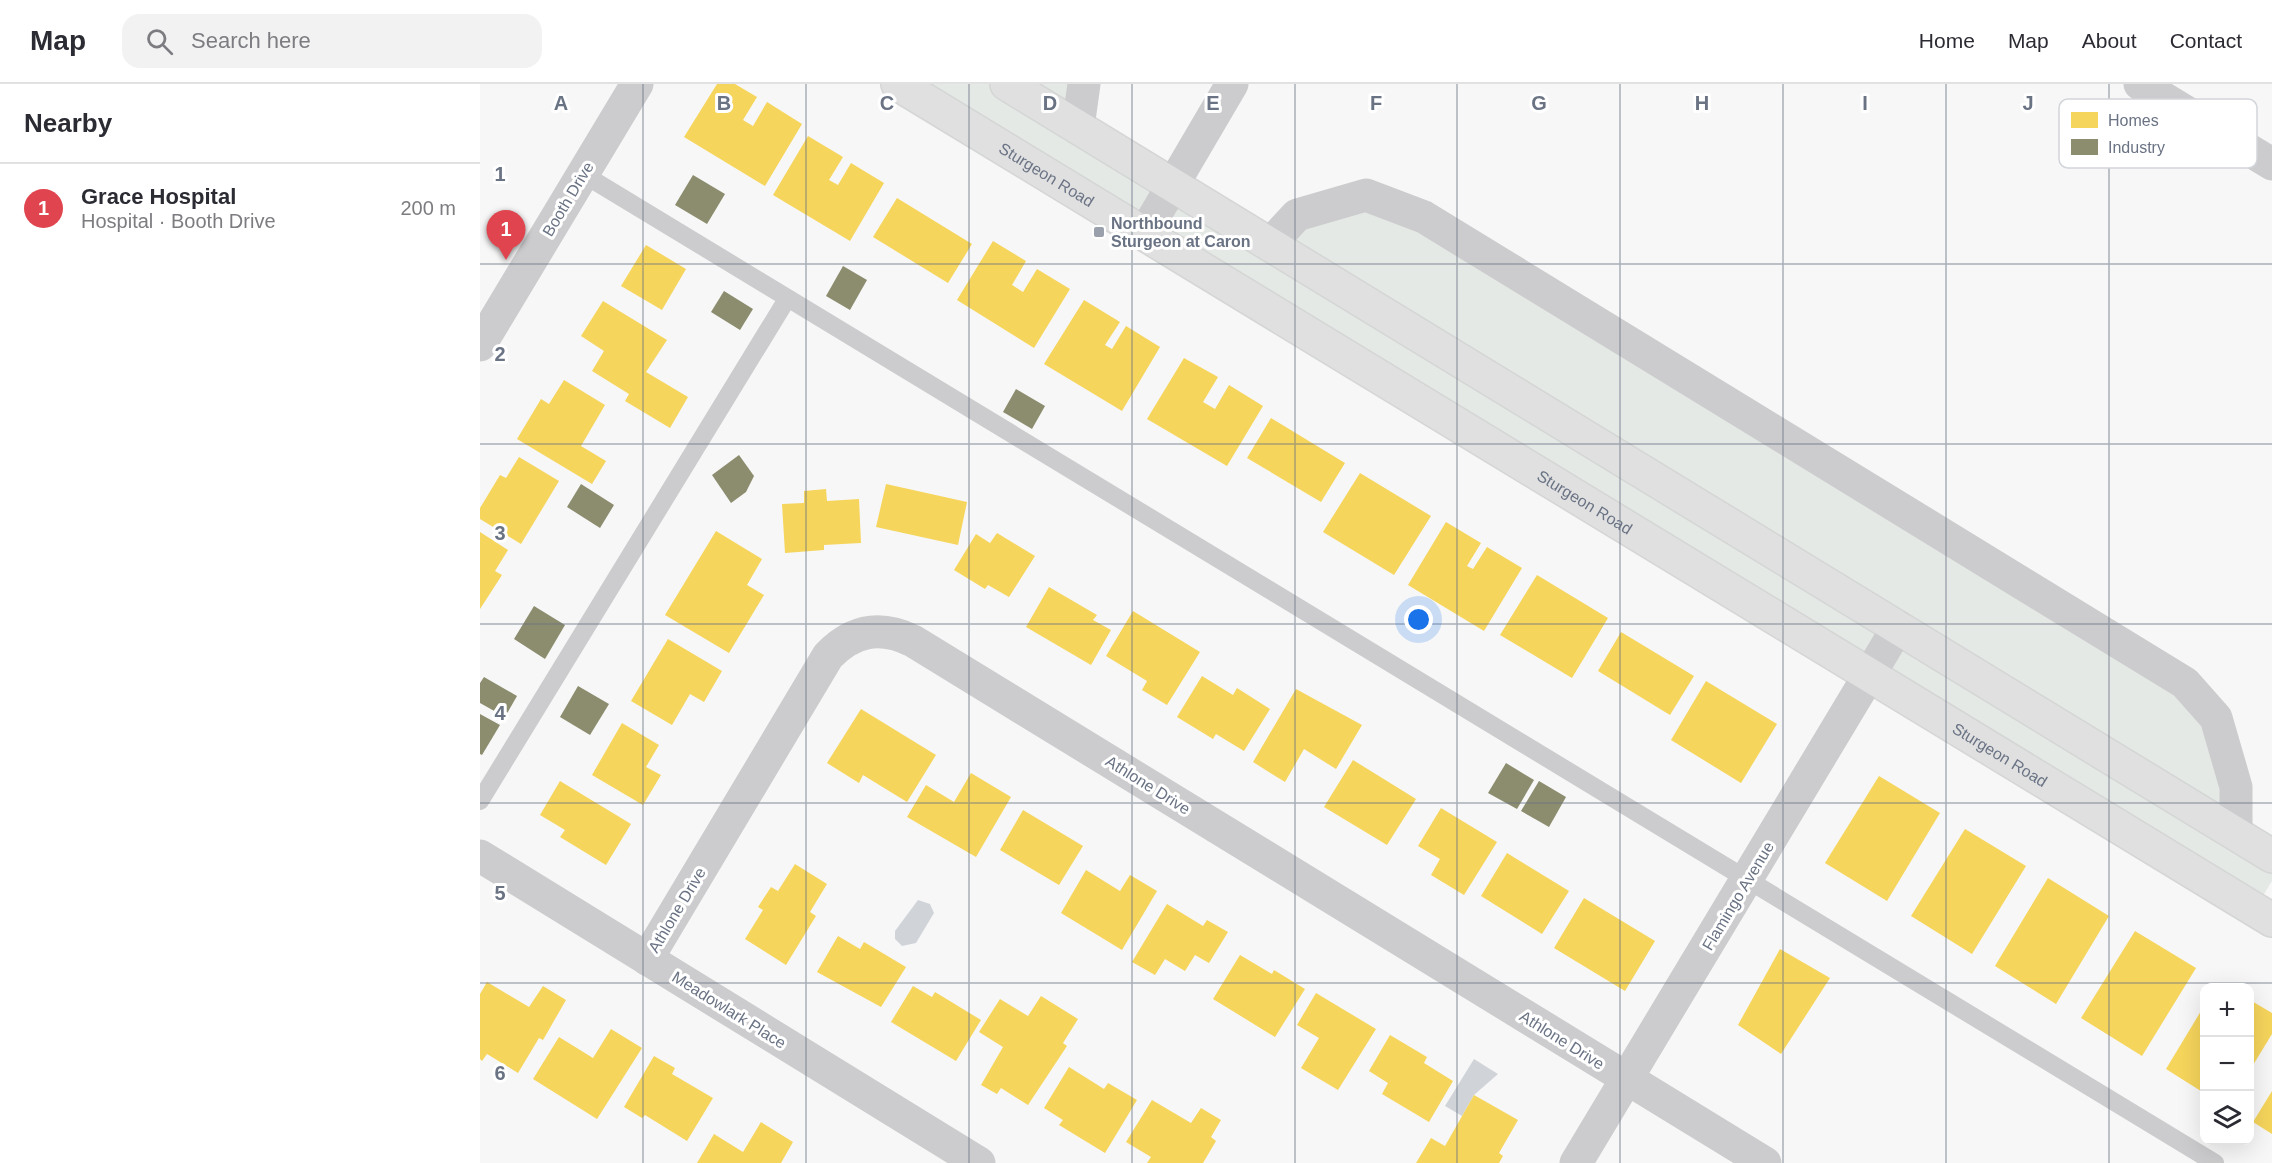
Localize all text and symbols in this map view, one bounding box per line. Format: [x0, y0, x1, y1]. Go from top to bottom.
search box [122, 14, 542, 68]
text: Map [30, 25, 86, 56]
icon: search [143, 25, 176, 58]
text: Search here [191, 28, 311, 53]
text: Home [1919, 29, 1975, 52]
text: Map [2008, 29, 2049, 52]
text: About [2082, 29, 2137, 52]
text: Contact [2170, 29, 2242, 52]
text: A [554, 92, 568, 114]
text: B [717, 92, 731, 114]
text: C [880, 92, 894, 114]
text: D [1043, 92, 1057, 114]
text: E [1206, 92, 1220, 114]
text: F [1370, 92, 1382, 114]
text: G [1531, 92, 1547, 114]
text: H [1695, 92, 1709, 114]
text: I [1862, 92, 1868, 114]
text: J [2022, 92, 2034, 114]
legend [2059, 99, 2257, 168]
text: Nearby [24, 108, 112, 138]
text: Homes [2108, 112, 2159, 129]
street label: Sturgeon Road [996, 139, 1097, 210]
text: Industry [2108, 139, 2165, 156]
street label: Booth Drive [539, 159, 597, 239]
text: 1 [494, 163, 506, 185]
text: Grace Hospital [81, 184, 236, 209]
text: 1 [38, 197, 49, 219]
text: 200 m [400, 197, 456, 219]
text: Hospital · Booth Drive [81, 210, 276, 232]
pin: 1 [486, 210, 526, 260]
place label: Northbound Sturgeon at Caron [1111, 215, 1251, 250]
marker: Northbound Sturgeon at Caron [1092, 225, 1106, 239]
text: 2 [494, 343, 506, 365]
street label: Sturgeon Road [1534, 467, 1635, 537]
text: 3 [494, 522, 506, 544]
your location [1404, 605, 1433, 634]
text: 4 [494, 702, 506, 724]
street label: Sturgeon Road [1950, 719, 2050, 790]
street label: Athlone Drive [1103, 752, 1193, 818]
street label: Flamingo Avenue [1699, 839, 1777, 953]
street label: Athlone Drive [645, 864, 709, 956]
text: 5 [494, 882, 506, 904]
street label: Meadowlark Place [669, 968, 789, 1052]
map controls [2200, 983, 2254, 1145]
button: + [2200, 983, 2254, 1037]
street label: Athlone Drive [1517, 1007, 1607, 1073]
button: − [2200, 1037, 2254, 1091]
text: 6 [494, 1062, 506, 1084]
button: layers [2200, 1091, 2254, 1145]

